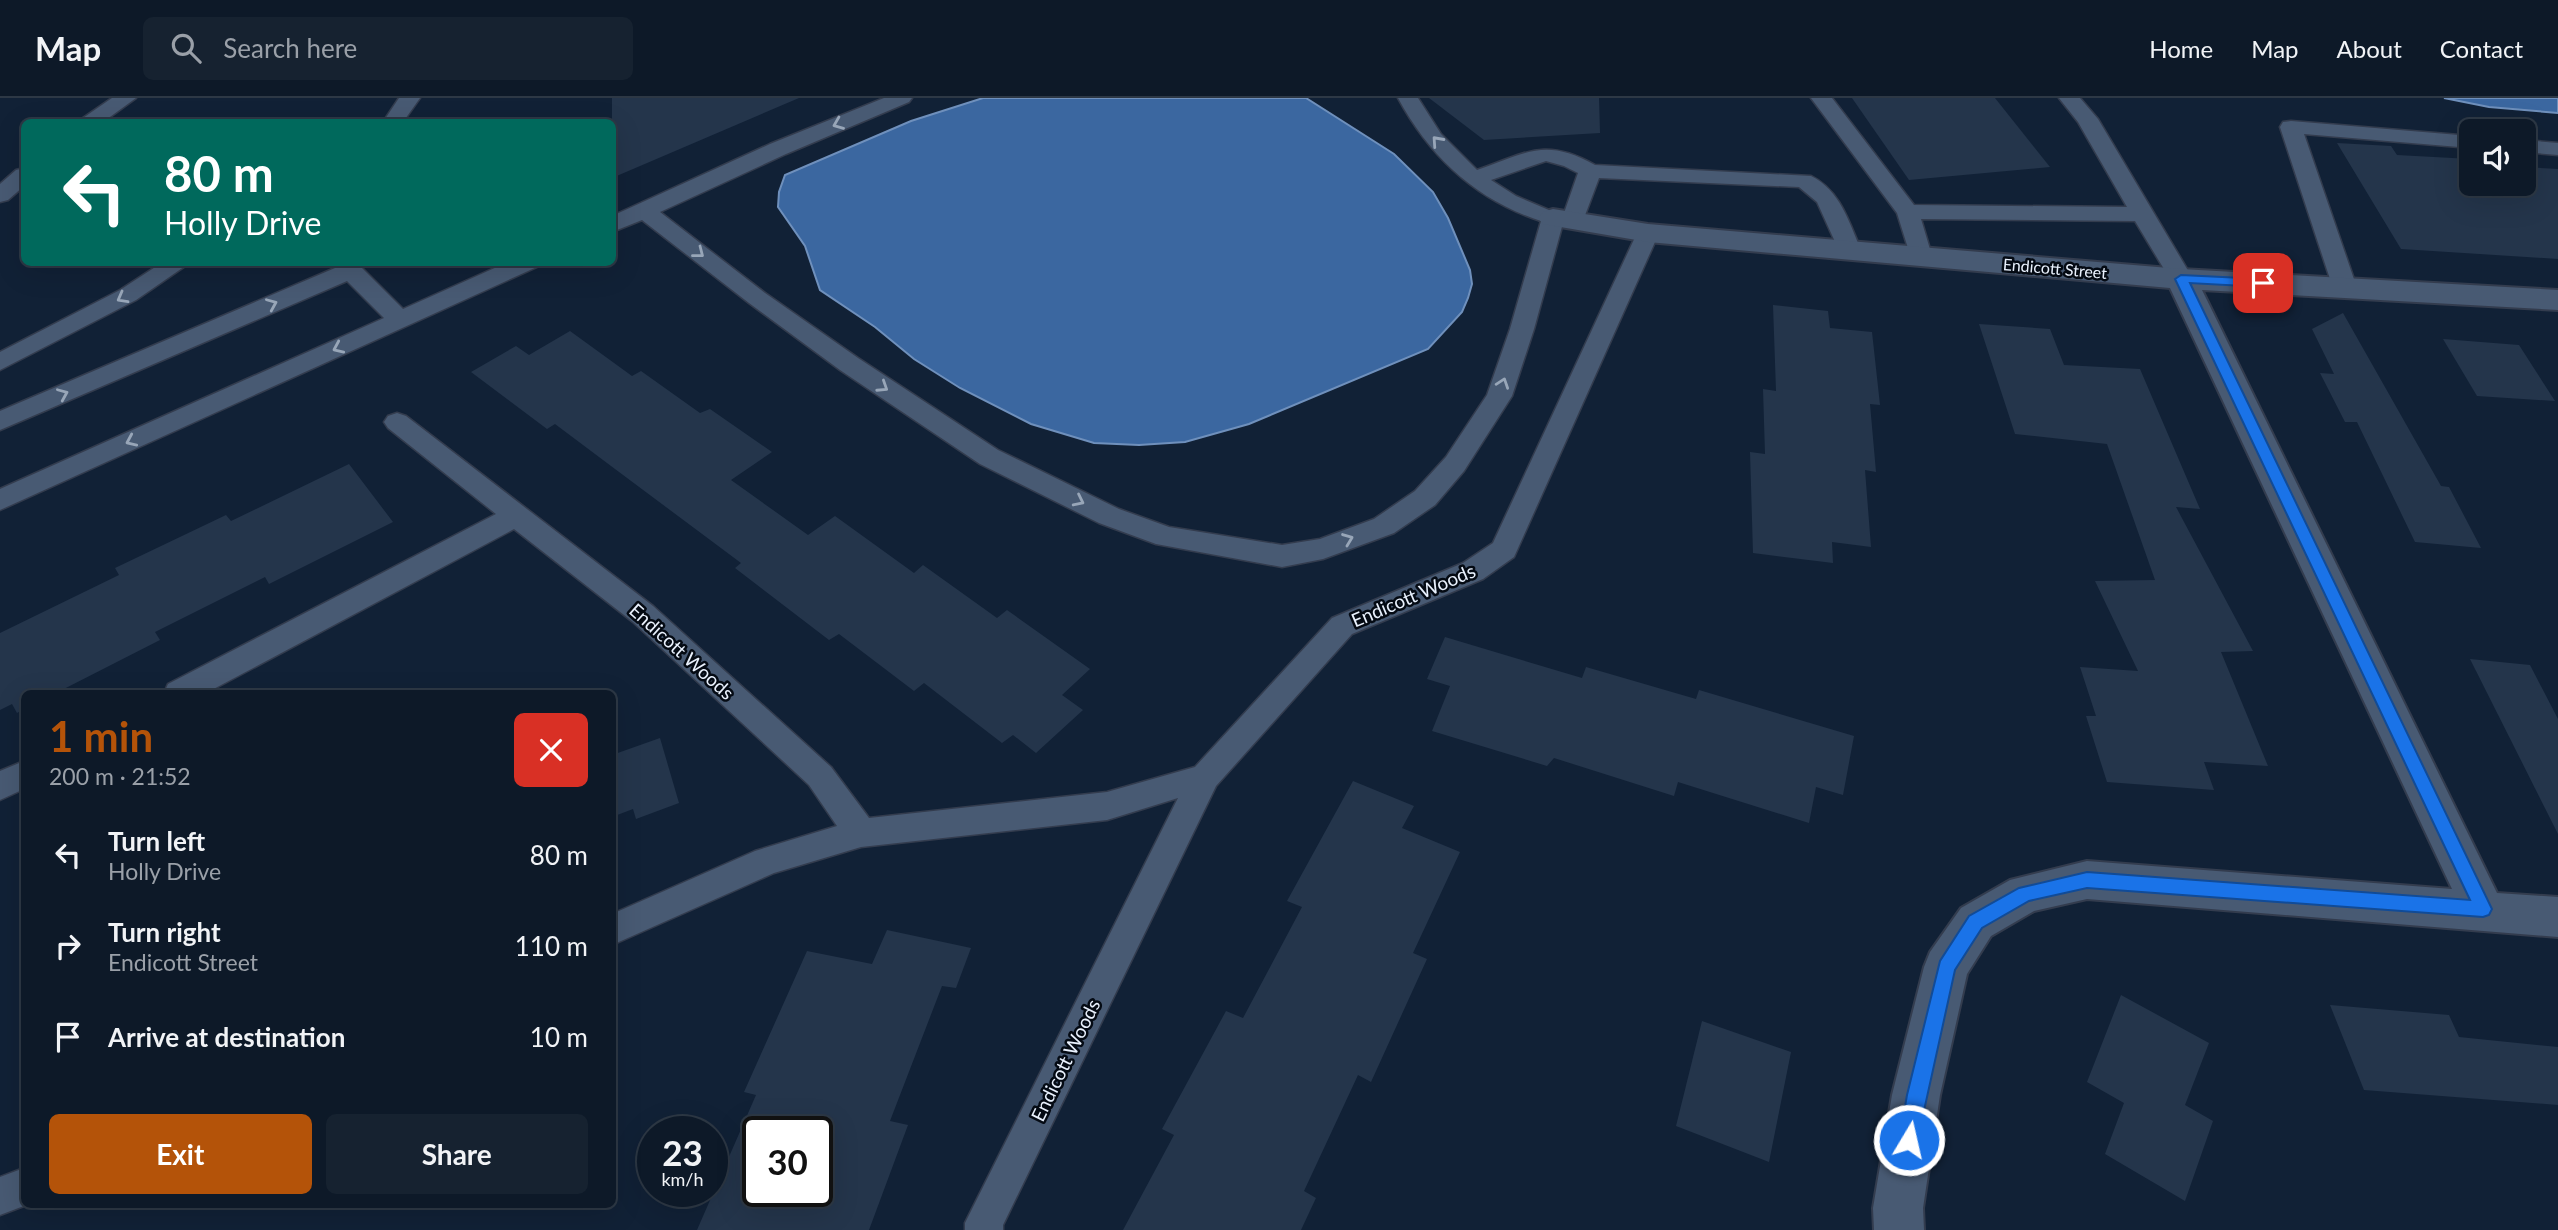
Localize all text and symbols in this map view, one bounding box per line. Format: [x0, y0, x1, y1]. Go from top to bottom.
search box [143, 17, 633, 80]
text: Map [35, 28, 101, 68]
icon: search [167, 29, 205, 67]
text: Search here [223, 32, 357, 64]
text: Home [2149, 34, 2213, 63]
text: Map [2251, 34, 2299, 63]
text: About [2337, 34, 2402, 63]
text: Contact [2440, 34, 2523, 63]
one-way arrow [833, 116, 846, 130]
map controls [2459, 119, 2536, 196]
button: sound [2459, 119, 2536, 196]
one-way arrow [1433, 136, 1445, 149]
text: 80 m [164, 144, 274, 202]
icon: left [49, 147, 140, 238]
text: Holly Drive [164, 203, 321, 242]
one-way arrow [691, 244, 704, 257]
pin [2233, 253, 2293, 313]
street label: Endicott Street [2002, 254, 2108, 282]
icon: arrive [2244, 264, 2282, 302]
one-way arrow [117, 290, 129, 303]
one-way arrow [265, 298, 277, 312]
one-way arrow [333, 340, 345, 354]
one-way arrow [1495, 378, 1509, 390]
one-way arrow [875, 379, 888, 392]
one-way arrow [55, 388, 68, 402]
one-way arrow [126, 433, 138, 447]
one-way arrow [1072, 493, 1084, 507]
one-way arrow [1342, 534, 1354, 548]
street label: Endicott Woods [1347, 559, 1479, 631]
street label: Endicott Woods [625, 598, 739, 704]
text: 1 min [49, 711, 153, 761]
button: close [514, 713, 588, 787]
text: 200 m · 21:52 [49, 762, 191, 790]
text: Turn left [108, 825, 205, 857]
icon: left [49, 836, 87, 874]
text: 80 m [530, 839, 588, 871]
text: Holly Drive [108, 857, 221, 885]
text: Turn right [108, 916, 221, 948]
icon: right [49, 927, 87, 965]
text: 110 m [515, 930, 588, 962]
text: Endicott Street [108, 948, 258, 976]
street label: Endicott Woods [1026, 995, 1104, 1125]
icon: arrive [49, 1018, 87, 1056]
text: Arrive at destination [108, 1021, 345, 1053]
text: 10 m [530, 1021, 588, 1053]
position arrow [1872, 1103, 1946, 1177]
button: Exit [49, 1114, 312, 1194]
button: Share [326, 1114, 588, 1194]
speed limit sign: 30 [742, 1116, 833, 1207]
text: 23 [662, 1131, 703, 1173]
text: km/h [661, 1168, 704, 1190]

